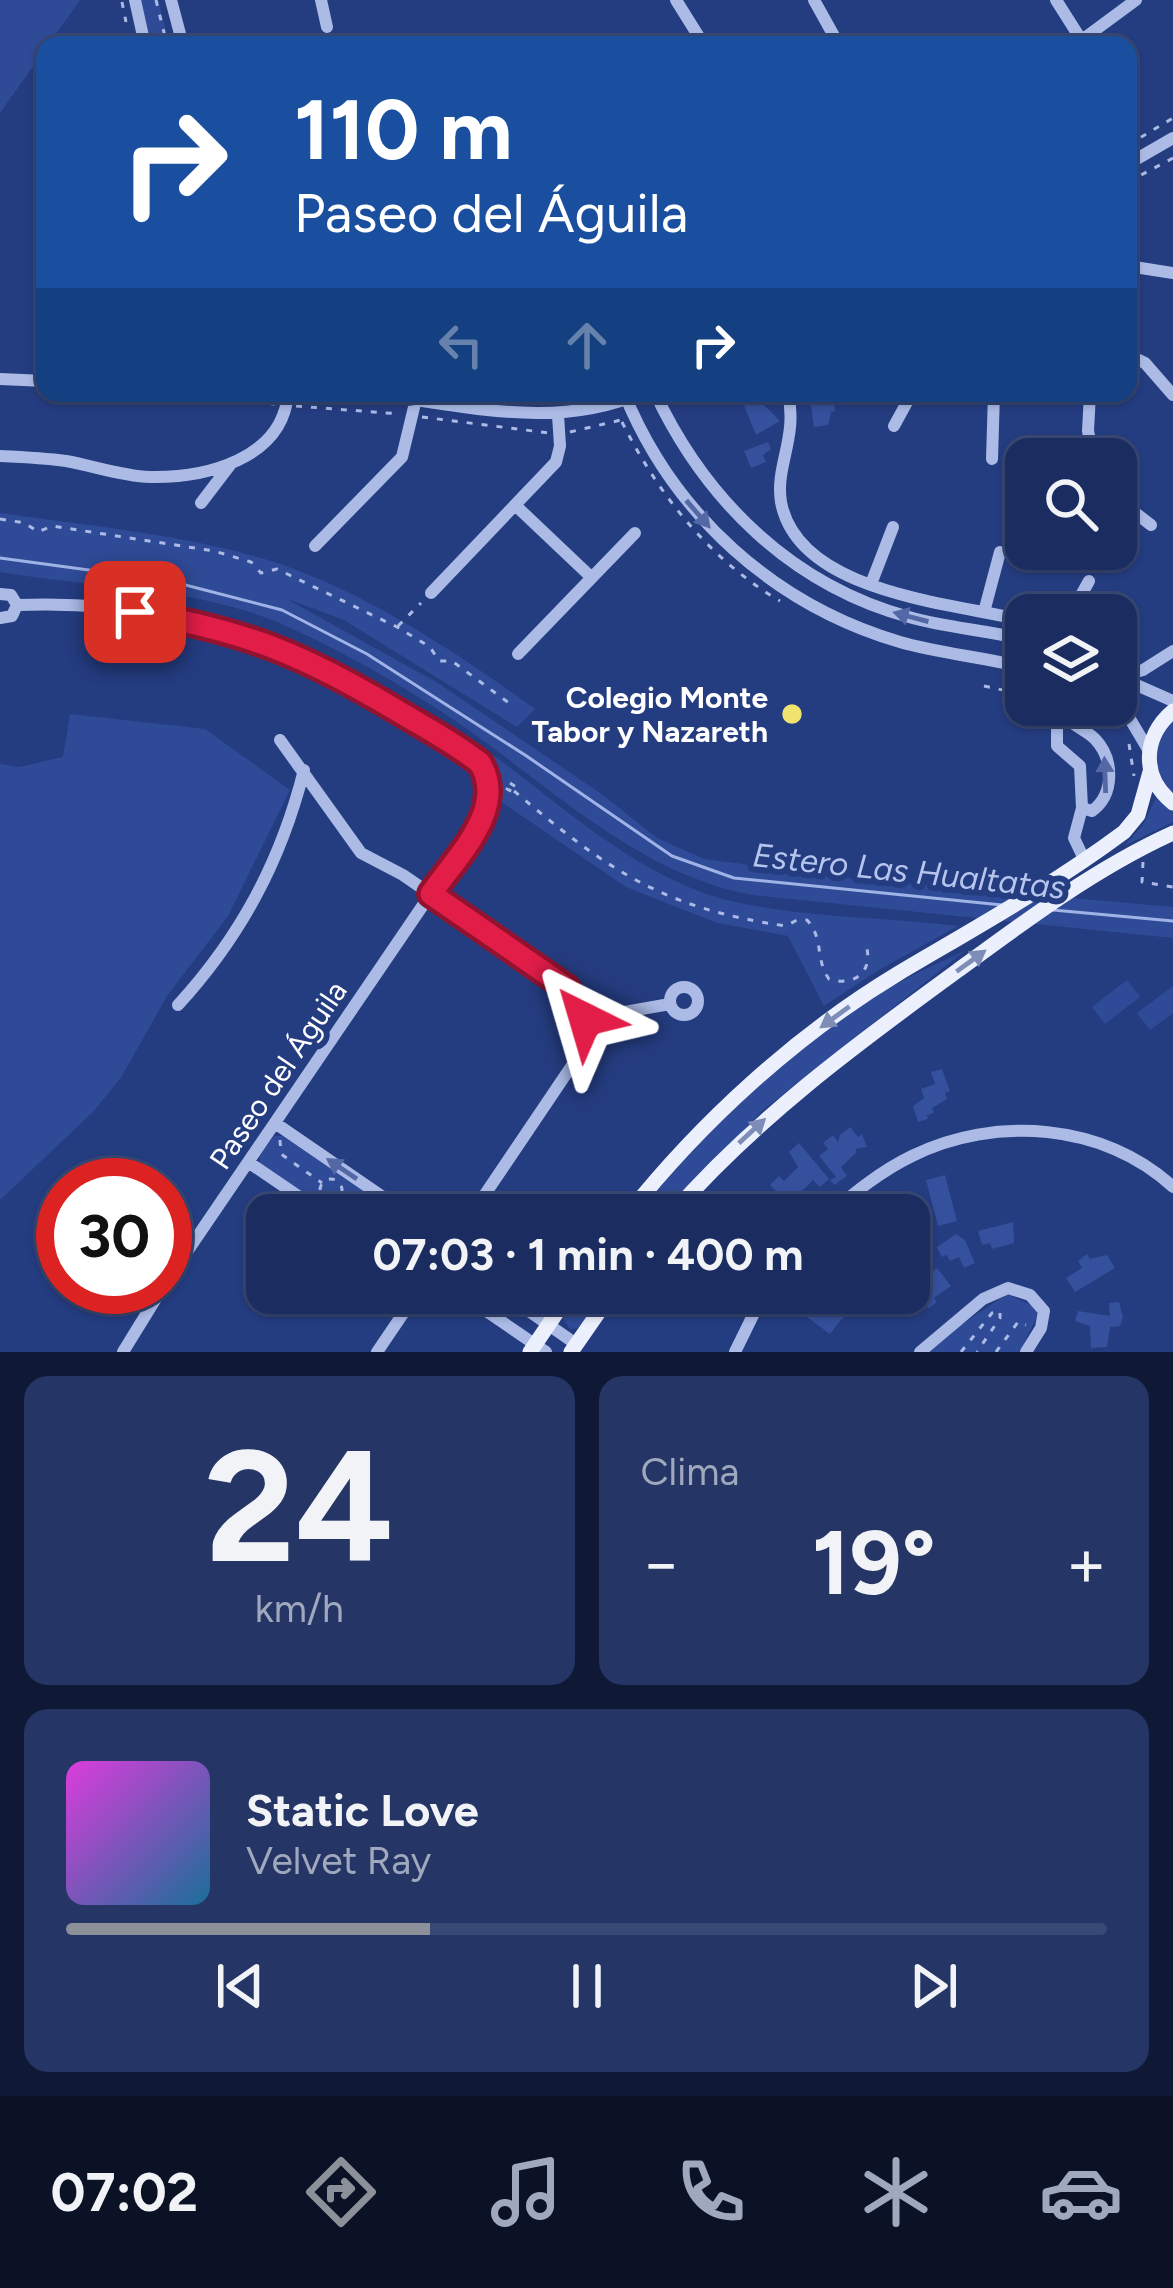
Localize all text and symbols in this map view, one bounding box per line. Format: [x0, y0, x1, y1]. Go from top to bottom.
text: 110 m [294, 79, 513, 180]
icon: right [96, 84, 252, 240]
text: Paseo del Águila [294, 181, 688, 246]
icon: left [428, 312, 494, 378]
icon: ahead [554, 312, 620, 378]
icon: right [680, 312, 746, 378]
map controls [1005, 438, 1137, 726]
button: search [1005, 438, 1137, 570]
one-way arrow [684, 498, 710, 528]
pin [84, 561, 186, 663]
icon: arrive [102, 579, 168, 645]
button: layers [1005, 594, 1137, 726]
one-way arrow [893, 607, 930, 626]
place label: Colegio Monte Tabor y Nazareth [532, 679, 768, 750]
marker: Colegio Monte Tabor y Nazareth [779, 701, 805, 727]
one-way arrow [1096, 755, 1115, 793]
water label: Estero Las Hualtatas [751, 835, 1067, 907]
one-way arrow [955, 949, 987, 973]
position arrow [522, 956, 648, 1082]
street label: Paseo del Águila [201, 974, 355, 1176]
one-way arrow [819, 1005, 851, 1029]
one-way arrow [738, 1118, 767, 1145]
speed limit sign: 30 [36, 1158, 192, 1314]
one-way arrow [326, 1158, 358, 1181]
text: 07:03 · 1 min · 400 m [372, 1227, 804, 1281]
text: 24 [205, 1413, 394, 1600]
text: Clima [641, 1448, 739, 1495]
text: 19° [812, 1508, 936, 1617]
text: − [641, 1523, 682, 1603]
text: + [1066, 1523, 1107, 1603]
text: km/h [255, 1585, 344, 1632]
text: Static Love [246, 1783, 479, 1837]
text: Velvet Ray [246, 1837, 431, 1884]
icon: previous [207, 1953, 273, 2019]
icon: pause [554, 1953, 620, 2019]
icon: next [901, 1953, 967, 2019]
icon: directions [299, 2150, 383, 2234]
icon: music [484, 2150, 568, 2234]
icon: phone [669, 2150, 753, 2234]
icon: climate [854, 2150, 938, 2234]
icon: car [1039, 2150, 1123, 2234]
text: 07:02 [50, 2160, 198, 2225]

